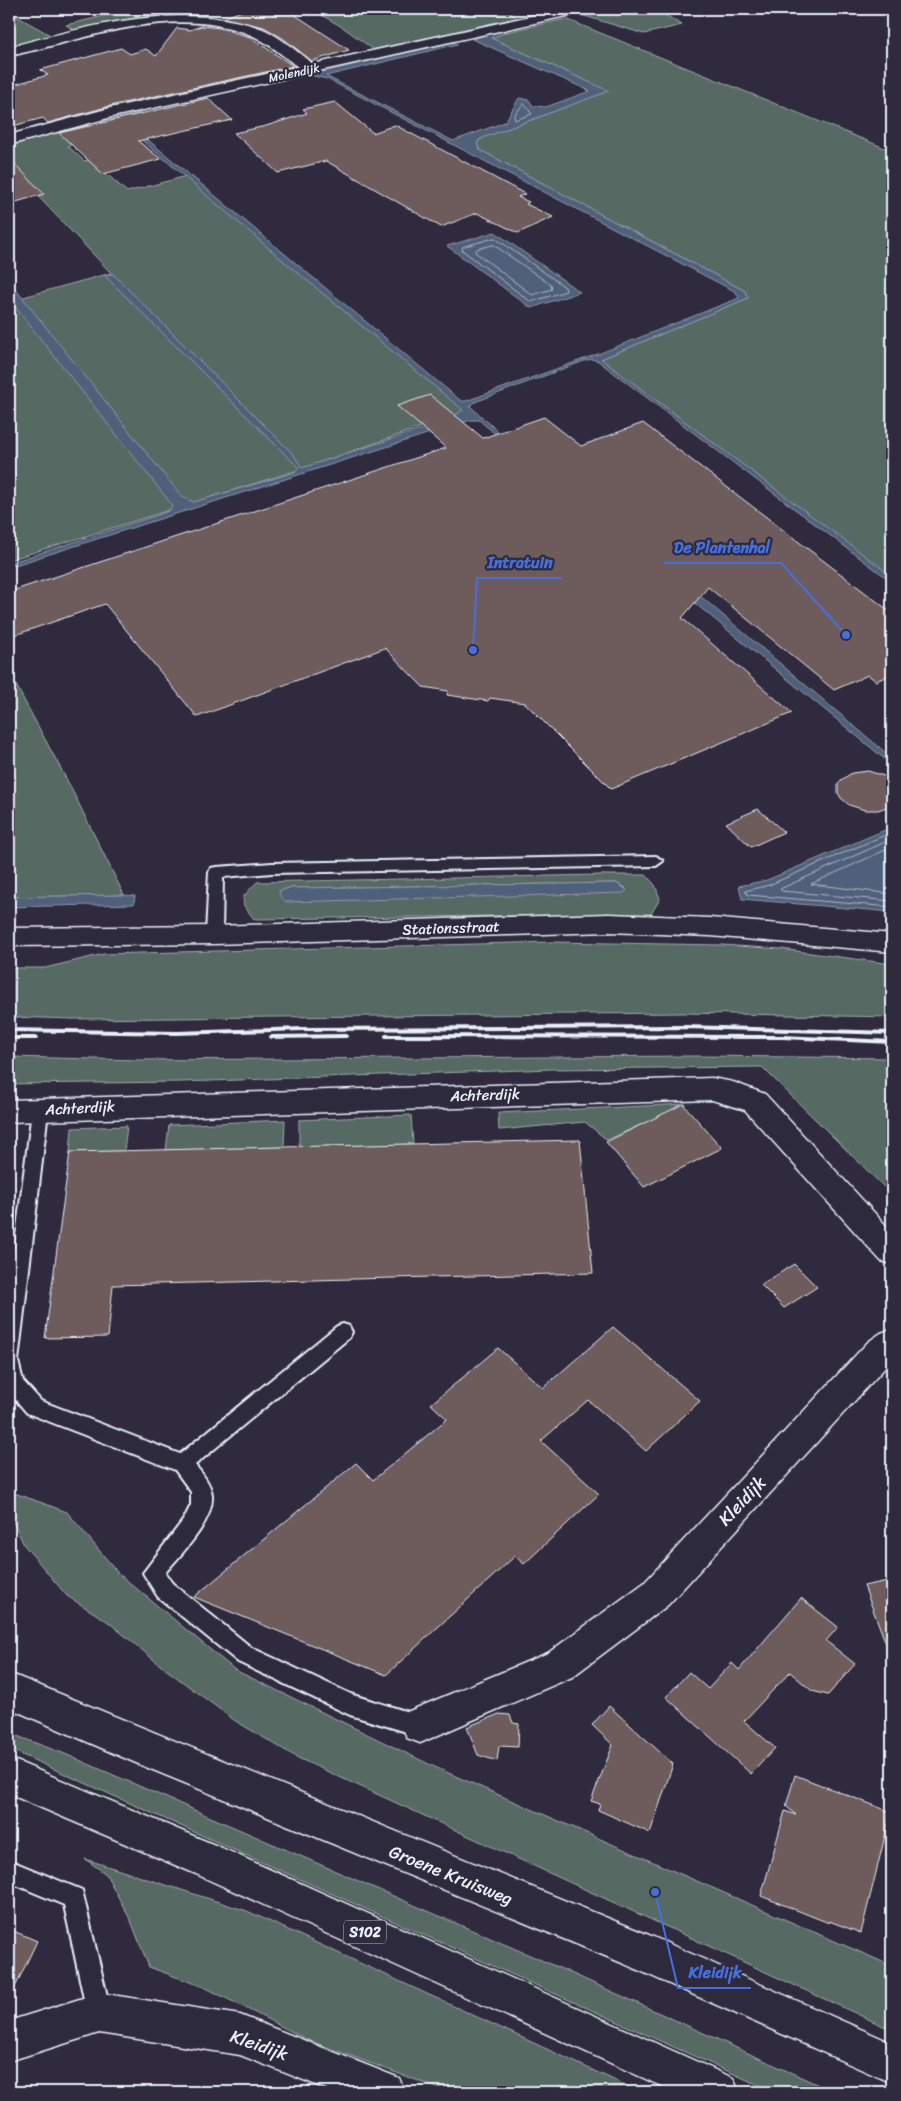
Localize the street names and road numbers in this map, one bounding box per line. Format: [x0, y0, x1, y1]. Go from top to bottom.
street label: Molendijk [266, 57, 322, 89]
street label: Stationsstraat [402, 913, 501, 943]
street label: Achterdijk [449, 1081, 521, 1109]
street label: Achterdijk [44, 1093, 116, 1123]
street label: Kleidijk [710, 1468, 774, 1534]
street label: Groene Kruisweg [384, 1836, 518, 1914]
road number: S102 [344, 1920, 386, 1944]
street label: Kleidijk [226, 2020, 293, 2070]

